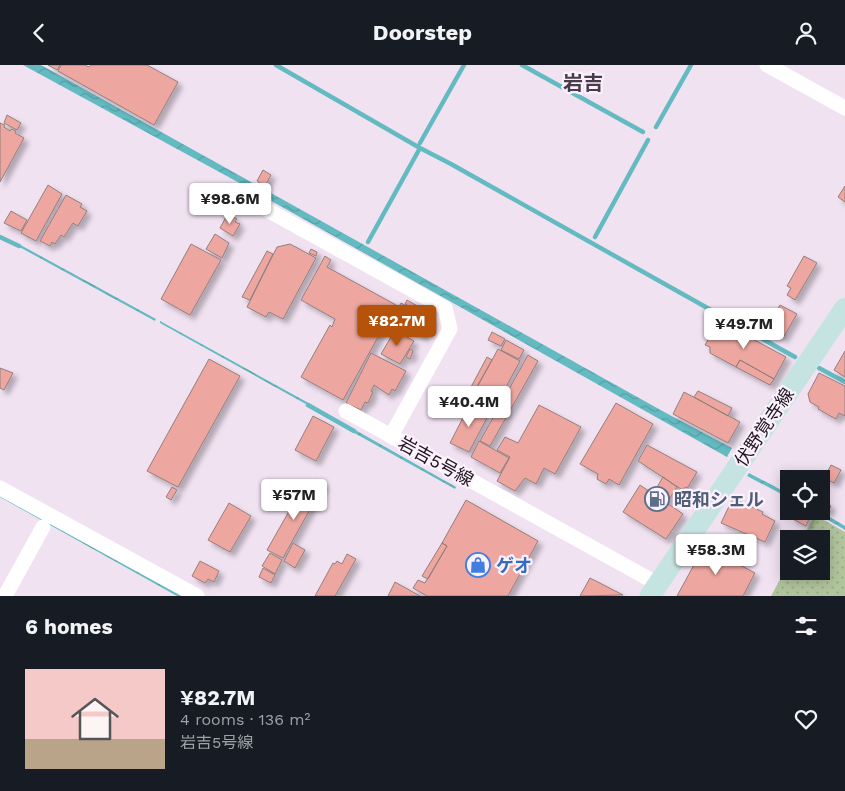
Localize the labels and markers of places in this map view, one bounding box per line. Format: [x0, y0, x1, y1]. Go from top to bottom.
pin: ¥98.6M [189, 183, 271, 225]
pin: ¥82.7M [356, 305, 438, 347]
pin: ¥49.7M [703, 307, 785, 350]
pin: ¥40.4M [428, 385, 510, 428]
pin: ¥57M [264, 479, 324, 521]
fuel station icon: 昭和シェル [644, 486, 670, 512]
place label: 昭和シェル [674, 489, 764, 510]
pin: ¥58.3M [675, 533, 757, 576]
shop icon: ゲオ [465, 552, 491, 578]
place label: ゲオ [496, 555, 532, 576]

